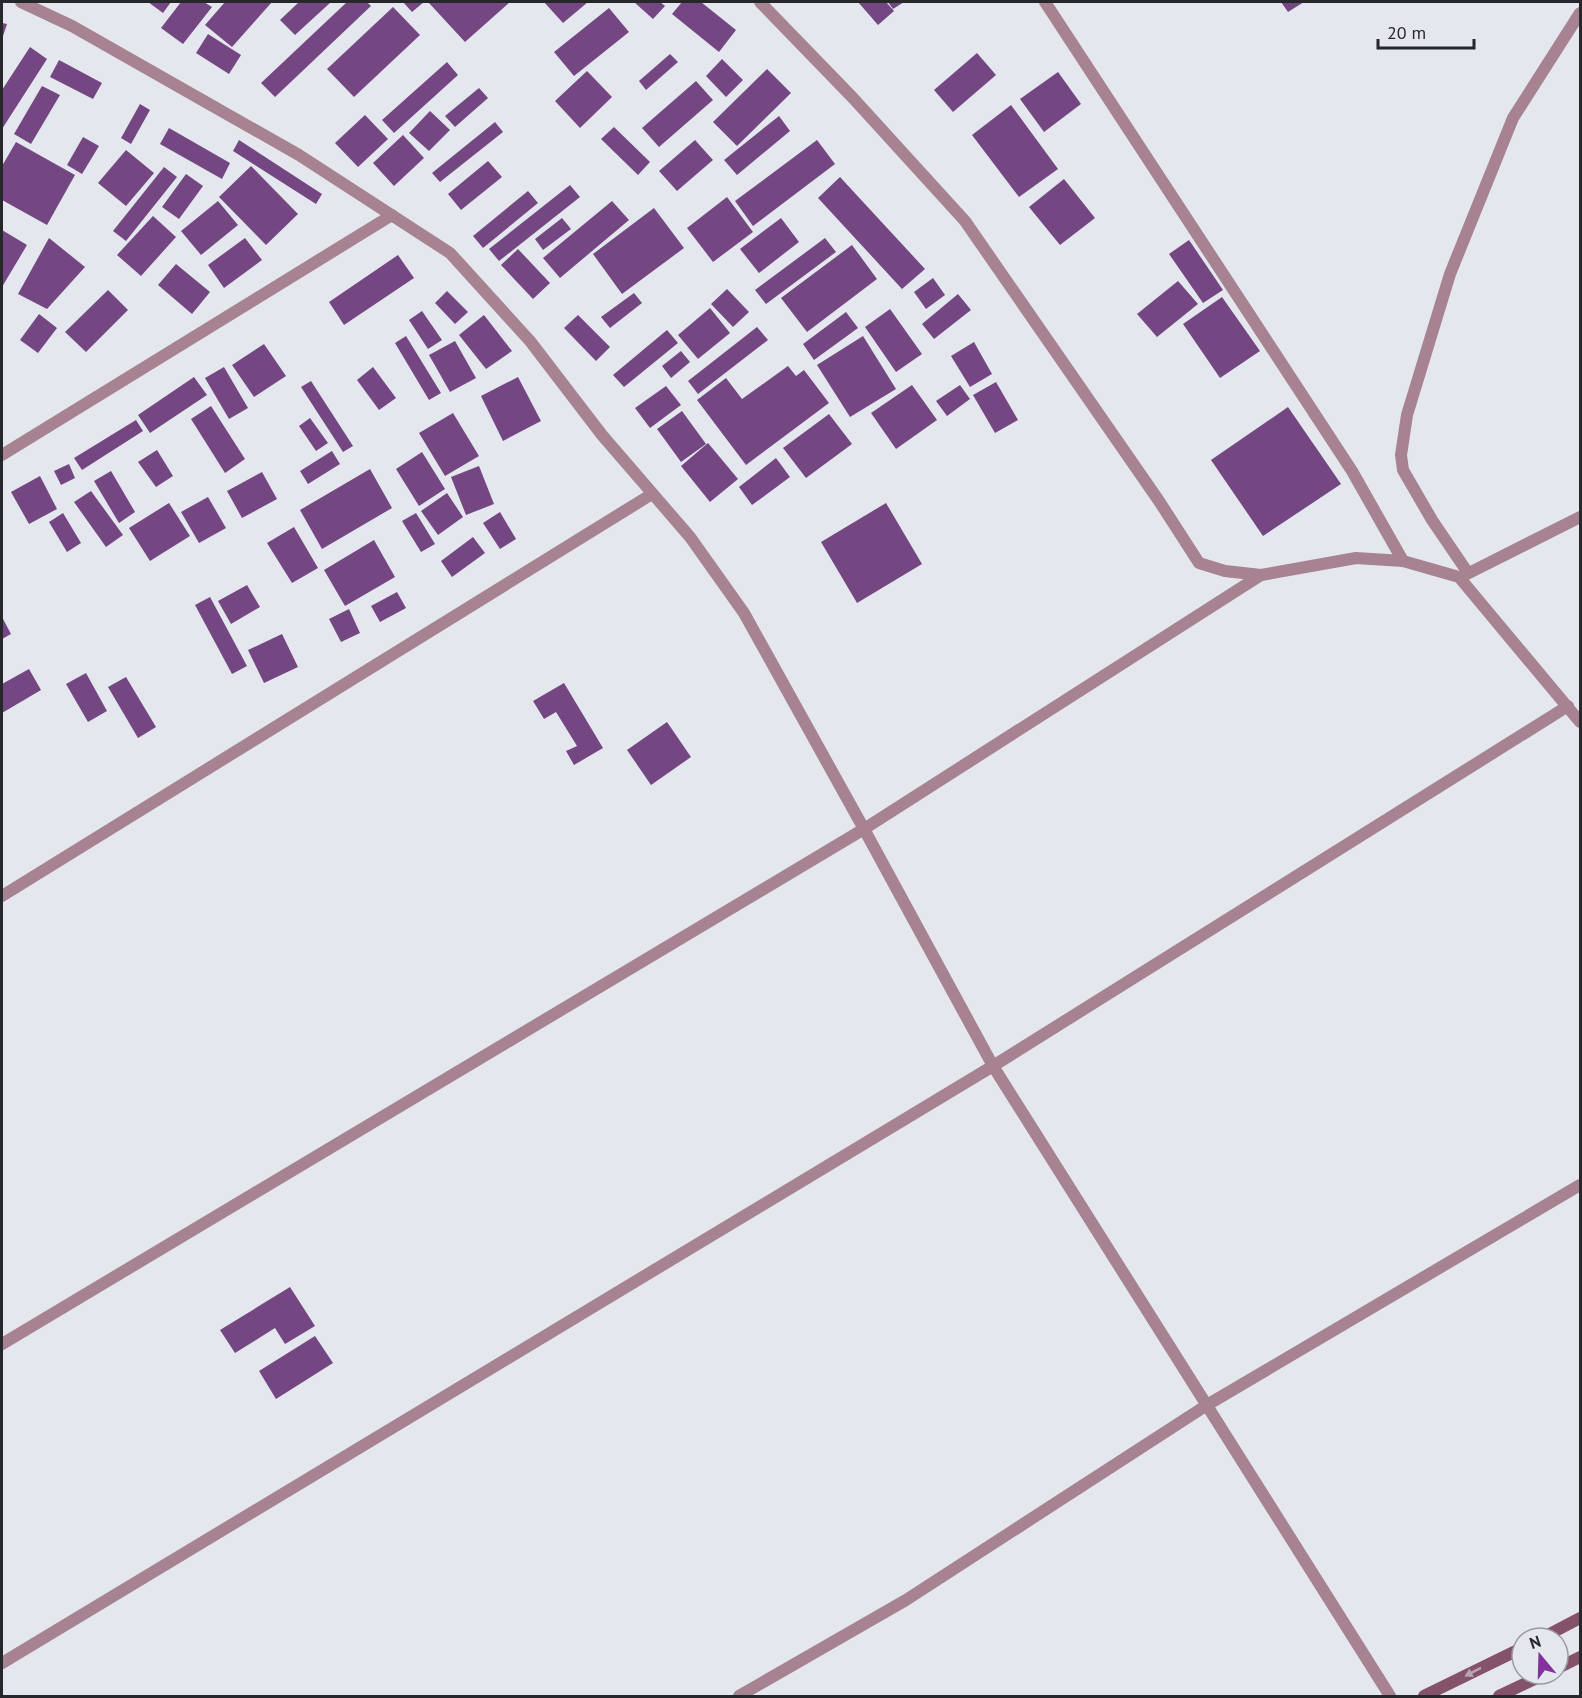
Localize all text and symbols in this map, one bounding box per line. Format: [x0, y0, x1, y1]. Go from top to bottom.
scale bar [1378, 12, 1474, 50]
text: 20 m [1387, 21, 1426, 44]
north arrow [1510, 1626, 1570, 1686]
text: N [1527, 1631, 1543, 1653]
one-way arrow [1464, 1667, 1482, 1677]

